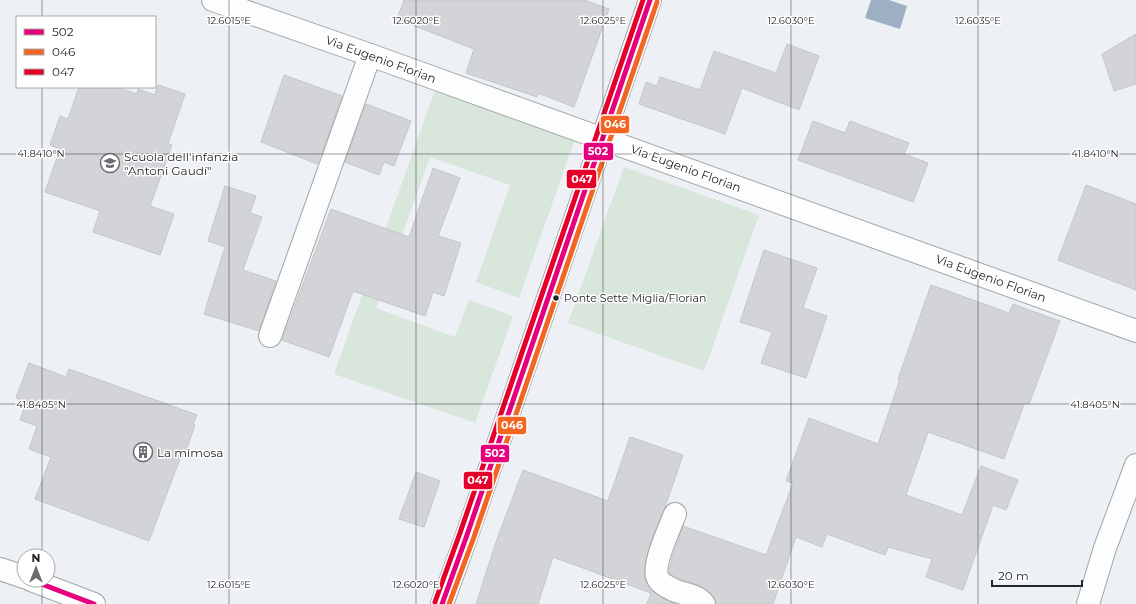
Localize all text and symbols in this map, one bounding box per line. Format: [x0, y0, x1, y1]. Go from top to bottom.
text: 12.6015°E [207, 14, 251, 27]
text: 12.6020°E [392, 14, 440, 27]
text: 12.6025°E [580, 14, 626, 27]
text: 12.6030°E [767, 14, 815, 27]
text: 12.6035°E [955, 14, 1001, 27]
legend [16, 16, 156, 88]
text: 502 [52, 24, 74, 39]
street label: Via Eugenio Florian [324, 32, 438, 86]
text: 046 [52, 44, 75, 59]
text: 047 [52, 64, 74, 79]
line badge: 046 [600, 115, 630, 134]
text: 046 [604, 117, 626, 131]
street label: Via Eugenio Florian [629, 141, 743, 195]
line badge: 502 [583, 142, 614, 161]
text: 502 [588, 144, 609, 158]
text: 41.8410°N [17, 147, 65, 160]
text: 41.8410°N [1071, 147, 1119, 160]
place label: Scuola dell'infanzia "Antoni Gaudí" [124, 149, 238, 178]
school or university icon: Scuola dell'infanzia "Antoni Gaudí" [99, 152, 121, 174]
line badge: 047 [566, 169, 597, 189]
text: 047 [571, 172, 593, 186]
street label: Via Eugenio Florian [934, 251, 1048, 305]
place label: Ponte Sette Miglia/Florian [564, 291, 707, 305]
marker: Ponte Sette Miglia/Florian [551, 293, 561, 303]
text: 41.8405°N [16, 398, 66, 411]
text: 41.8405°N [1070, 398, 1120, 411]
line badge: 046 [497, 416, 527, 435]
text: 046 [501, 418, 523, 432]
building icon: La mimosa [132, 441, 154, 463]
line badge: 502 [480, 444, 510, 463]
place label: La mimosa [157, 445, 223, 460]
text: 502 [485, 446, 506, 460]
line badge: 047 [463, 471, 493, 490]
text: 047 [467, 473, 489, 487]
north arrow [16, 548, 56, 588]
text: N [32, 551, 40, 565]
scale bar [992, 562, 1082, 588]
text: 20 m [998, 568, 1029, 583]
text: 12.6015°E [207, 578, 251, 591]
text: 12.6020°E [392, 578, 440, 591]
text: 12.6025°E [580, 578, 626, 591]
text: 12.6030°E [767, 578, 815, 591]

